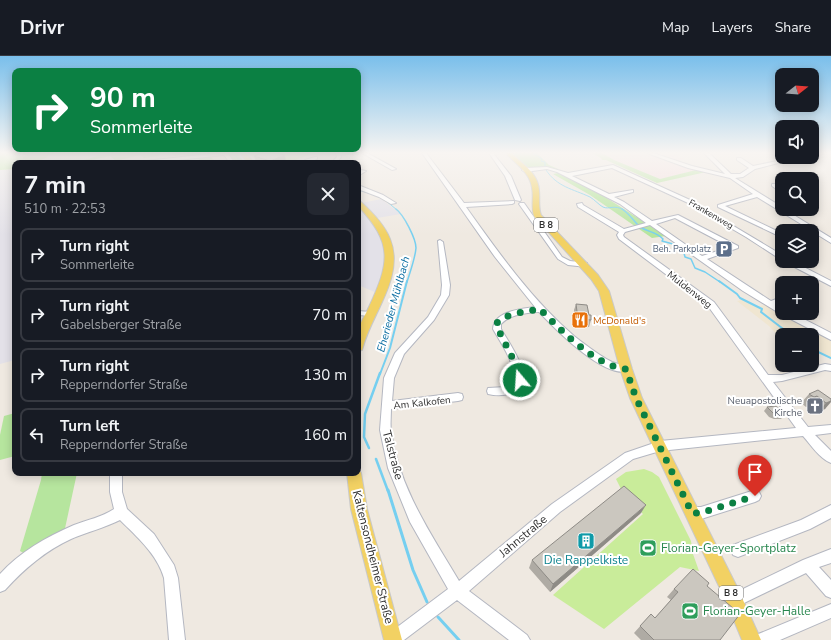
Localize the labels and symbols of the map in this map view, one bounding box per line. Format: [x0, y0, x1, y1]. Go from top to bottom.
north arrow [775, 68, 819, 112]
street label: Frankenweg [686, 196, 736, 232]
road number: B 8 [534, 218, 558, 232]
parking icon: Beh. Parkplatz [714, 239, 734, 259]
place label: Beh. Parkplatz [653, 243, 711, 255]
water label: Eherieder Mühlbach [373, 255, 413, 354]
street label: Muldenweg [664, 268, 715, 312]
restaurant icon: McDonald's [570, 310, 590, 330]
place label: McDonald's [593, 314, 646, 328]
position arrow [499, 359, 541, 401]
street label: Am Kalkofen [393, 393, 451, 413]
place label: Neuapostolische Kirche [727, 394, 802, 420]
church icon: Neuapostolische Kirche [805, 396, 825, 416]
street label: Talstraße [379, 429, 407, 481]
pin [738, 455, 772, 496]
street label: Kaltensondheimer Straße [349, 489, 397, 625]
street label: Jahnstraße [495, 511, 550, 561]
building icon: Die Rappelkiste [576, 531, 596, 551]
sports icon: Florian-Geyer-Sportplatz [638, 538, 658, 558]
place label: Florian-Geyer-Sportplatz [661, 540, 796, 556]
place label: Die Rappelkiste [544, 552, 628, 568]
road number: B 8 [719, 586, 743, 600]
sports icon: Florian-Geyer-Halle [680, 601, 700, 621]
place label: Florian-Geyer-Halle [703, 603, 811, 619]

